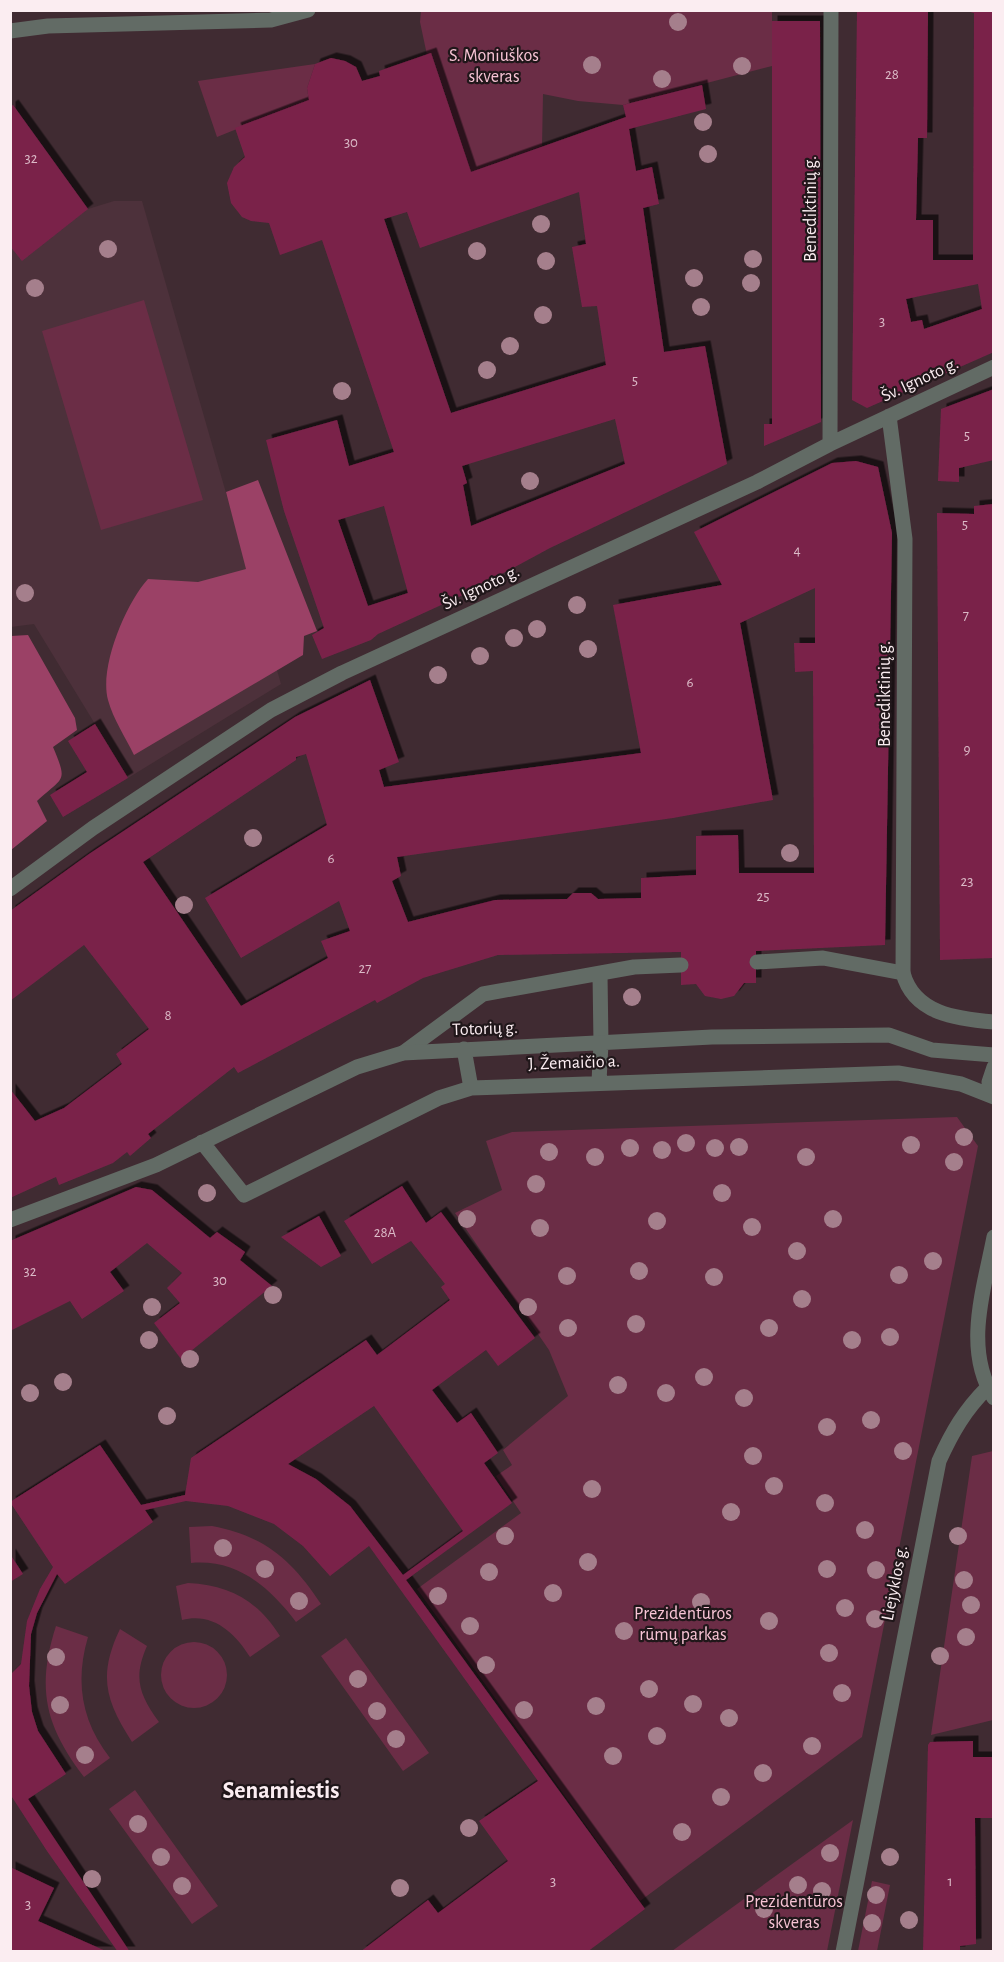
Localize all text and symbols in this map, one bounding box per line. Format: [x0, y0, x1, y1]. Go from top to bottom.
park label: S. Moniuškos skveras [449, 47, 539, 86]
house number: 28 [885, 67, 899, 82]
house number: 30 [344, 135, 358, 150]
house number: 32 [24, 151, 38, 166]
street label: Benediktinių g. [802, 156, 820, 262]
house number: 3 [879, 314, 885, 329]
street label: Šv. Ignoto g. [877, 352, 961, 406]
house number: 5 [632, 373, 638, 388]
house number: 5 [964, 428, 970, 443]
house number: 5 [962, 517, 968, 532]
house number: 4 [793, 543, 801, 558]
street label: Šv. Ignoto g. [438, 560, 522, 614]
house number: 7 [963, 608, 969, 623]
street label: Benediktinių g. [876, 641, 894, 747]
house number: 6 [686, 675, 694, 690]
house number: 9 [963, 742, 971, 757]
house number: 6 [327, 851, 335, 866]
house number: 23 [960, 874, 974, 889]
house number: 25 [756, 889, 770, 904]
house number: 27 [358, 961, 372, 976]
house number: 8 [164, 1008, 172, 1023]
street label: Totorių g. [452, 1019, 518, 1039]
street label: J. Žemaičio a. [528, 1049, 620, 1074]
house number: 28A [374, 1225, 397, 1240]
house number: 32 [23, 1264, 37, 1279]
house number: 30 [213, 1273, 227, 1288]
street label: Liejyklos g. [879, 1544, 911, 1622]
park label: Prezidentūros rūmų parkas [634, 1605, 732, 1644]
district label: Senamiestis [223, 1779, 339, 1803]
house number: 3 [550, 1874, 556, 1889]
house number: 1 [947, 1874, 953, 1889]
park label: Prezidentūros skveras [745, 1893, 843, 1932]
house number: 3 [25, 1897, 31, 1912]

